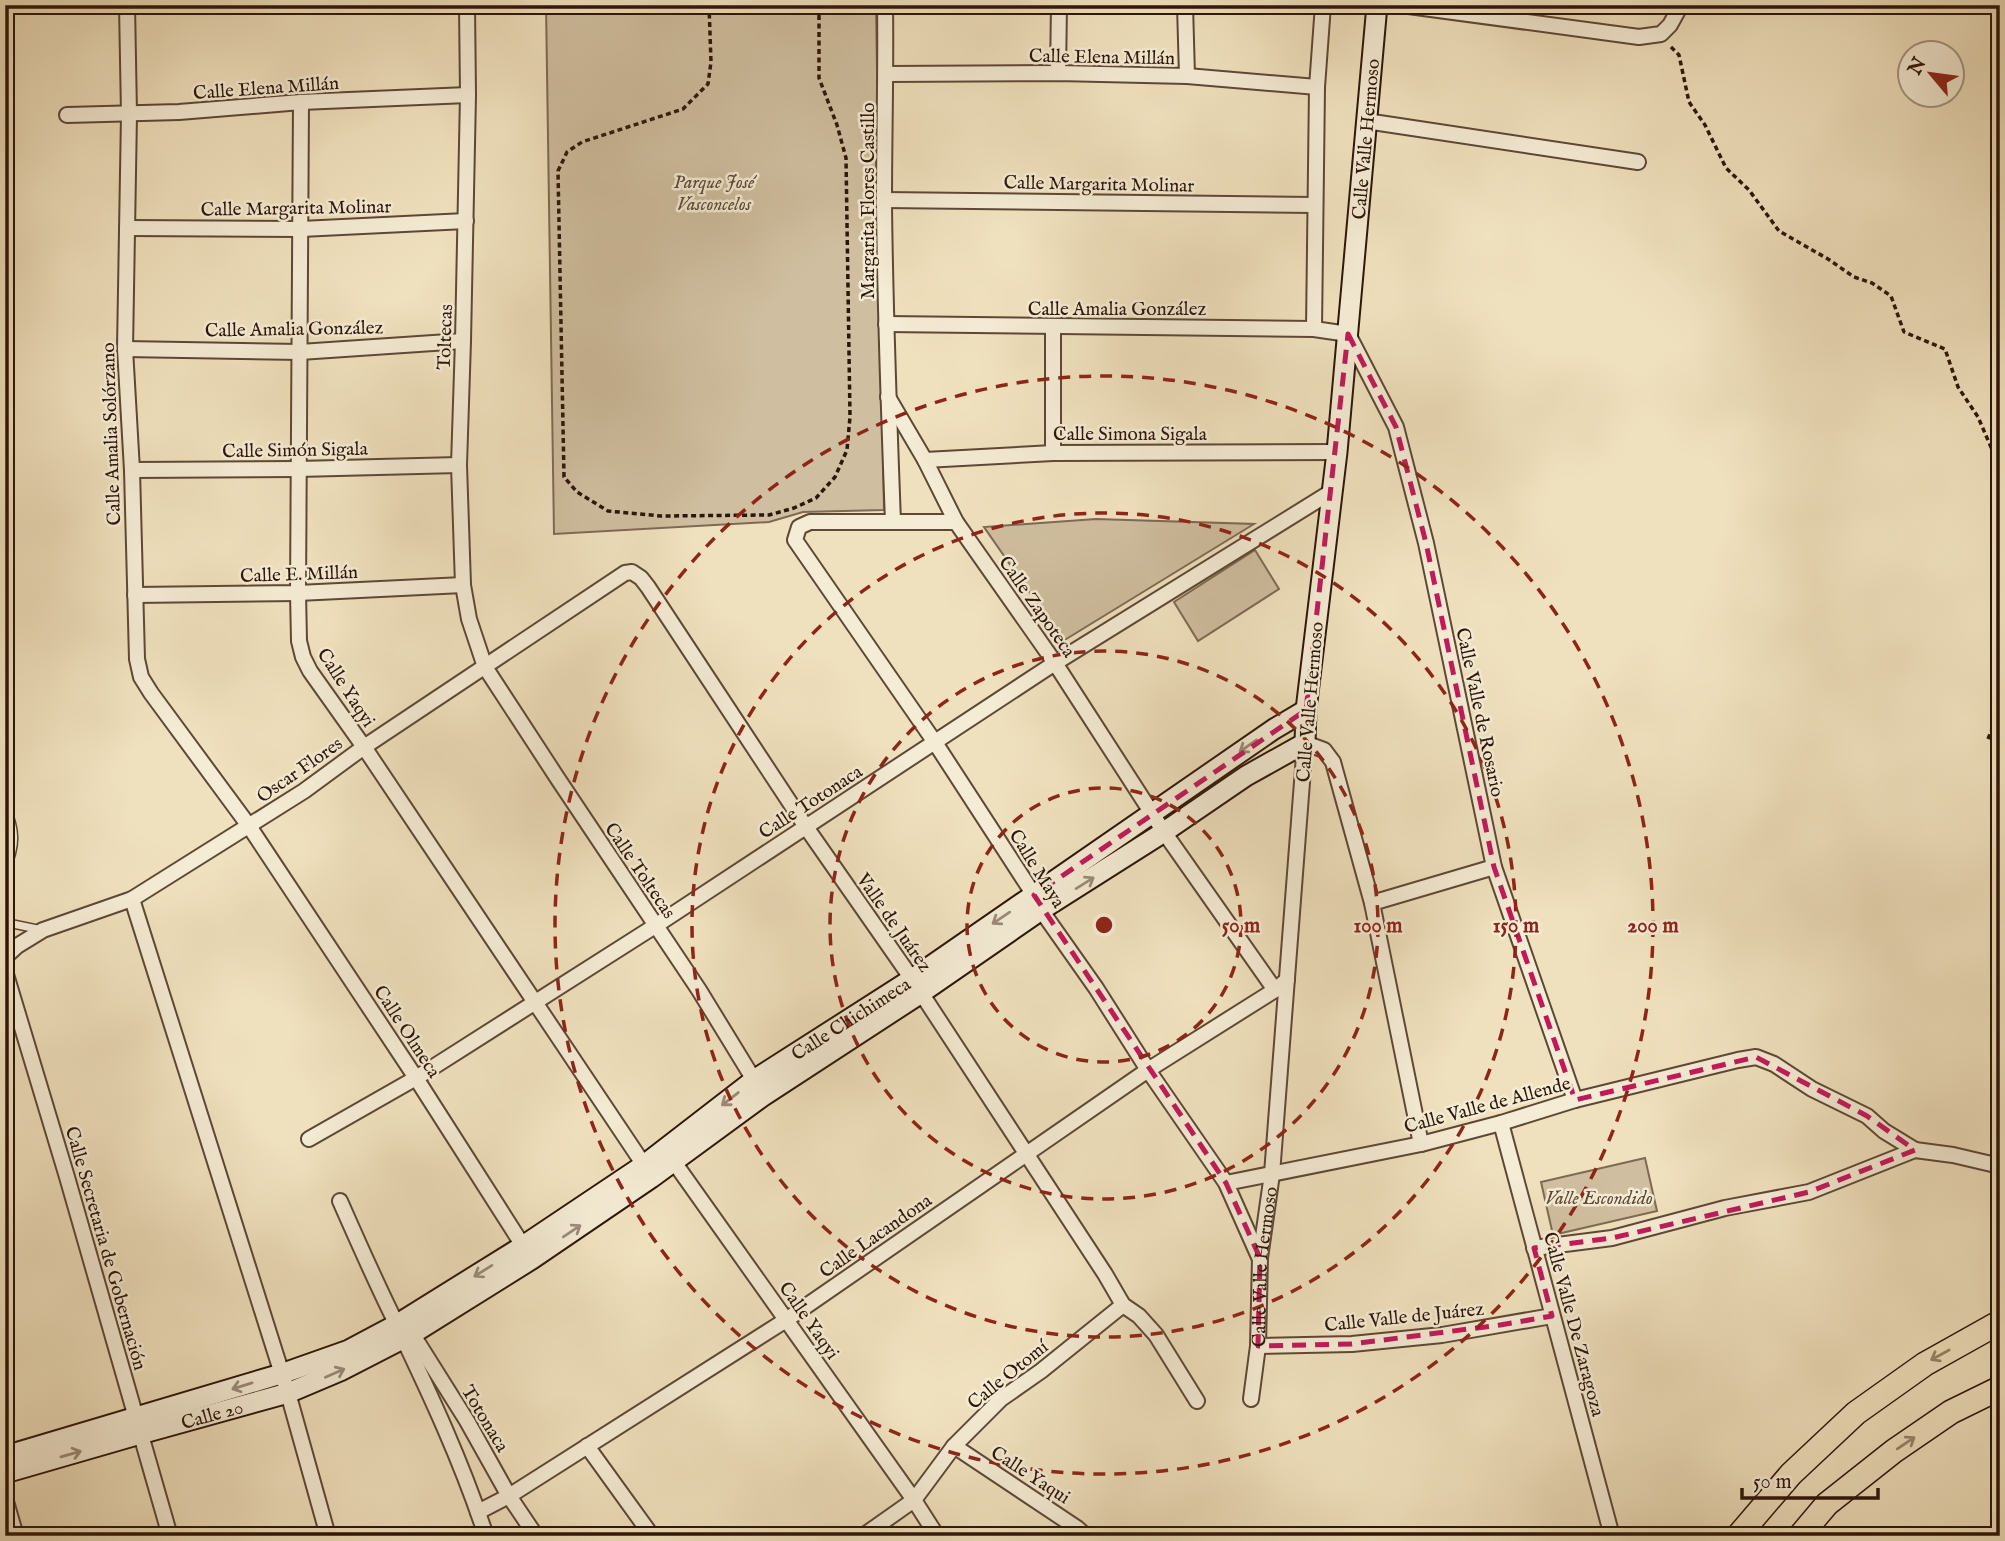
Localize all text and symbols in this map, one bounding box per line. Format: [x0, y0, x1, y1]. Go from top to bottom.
north arrow [1896, 38, 1966, 108]
street label: Calle Elena Millán [1029, 45, 1175, 71]
text: N [1903, 53, 1933, 81]
street label: Calle Valle Hermoso [1348, 58, 1386, 221]
street label: Calle Elena Millán [192, 72, 340, 106]
street label: Margarita Flores Castillo [857, 103, 881, 299]
park label: Parque José Vasconcelos [674, 171, 758, 217]
street label: Calle Margarita Molinar [1003, 171, 1195, 199]
street label: Calle Margarita Molinar [200, 195, 392, 223]
street label: Calle Amalia González [1028, 298, 1206, 322]
street label: Toltecas [433, 304, 459, 370]
street label: Calle Amalia González [205, 316, 384, 344]
street label: Calle Amalia Solórzano [97, 342, 127, 526]
street label: Calle Simona Sigala [1053, 423, 1208, 447]
street label: Calle Simón Sigala [222, 438, 369, 464]
street label: Calle Zapoteca [992, 552, 1081, 663]
street label: Calle E. Millán [240, 561, 358, 589]
street label: Calle Valle Hermoso [1292, 621, 1330, 783]
street label: Calle Valle de Rosario [1449, 626, 1509, 799]
street label: Calle Yaqyi [311, 644, 380, 732]
street label: Oscar Flores [252, 732, 348, 809]
one-way arrow [1239, 739, 1258, 754]
street label: Calle Totonaca [755, 760, 868, 845]
street label: Calle Toltecas [598, 818, 680, 924]
street label: Calle Maya [1003, 825, 1070, 914]
street label: Valle de Juárez [850, 868, 936, 977]
one-way arrow [1074, 875, 1094, 889]
one-way arrow [992, 911, 1011, 925]
centre of rings [1092, 913, 1116, 937]
text: 50 m [1222, 913, 1261, 940]
text: 100 m [1353, 913, 1403, 940]
text: 150 m [1493, 913, 1540, 940]
text: 200 m [1627, 913, 1679, 940]
street label: Calle Chichimeca [787, 973, 916, 1067]
street label: Calle Olmeca [367, 981, 446, 1084]
street label: Calle Valle de Allende [1402, 1072, 1574, 1140]
one-way arrow [721, 1091, 740, 1106]
street label: Calle Secretaria de Gobernación [59, 1124, 151, 1373]
street label: Calle Valle Hermoso [1248, 1185, 1284, 1347]
park label: Valle Escondido [1545, 1187, 1653, 1211]
street label: Calle Lacandona [815, 1189, 938, 1284]
one-way arrow [562, 1224, 582, 1238]
street label: Calle Valle De Zaragoza [1537, 1230, 1609, 1420]
one-way arrow [474, 1264, 494, 1278]
street label: Calle Yaqyi [773, 1278, 844, 1365]
street label: Calle Valle de Juárez [1323, 1298, 1485, 1338]
street label: Calle Otomí [963, 1334, 1055, 1415]
one-way arrow [1931, 1348, 1951, 1362]
one-way arrow [324, 1366, 345, 1379]
one-way arrow [231, 1380, 253, 1393]
street label: Totonaca [455, 1381, 514, 1457]
street label: Calle 20 [179, 1396, 246, 1436]
one-way arrow [1896, 1436, 1915, 1450]
street label: Calle Yaqui [986, 1441, 1074, 1510]
one-way arrow [59, 1446, 81, 1459]
scale bar [1742, 1457, 1879, 1501]
text: 50 m [1753, 1469, 1792, 1496]

